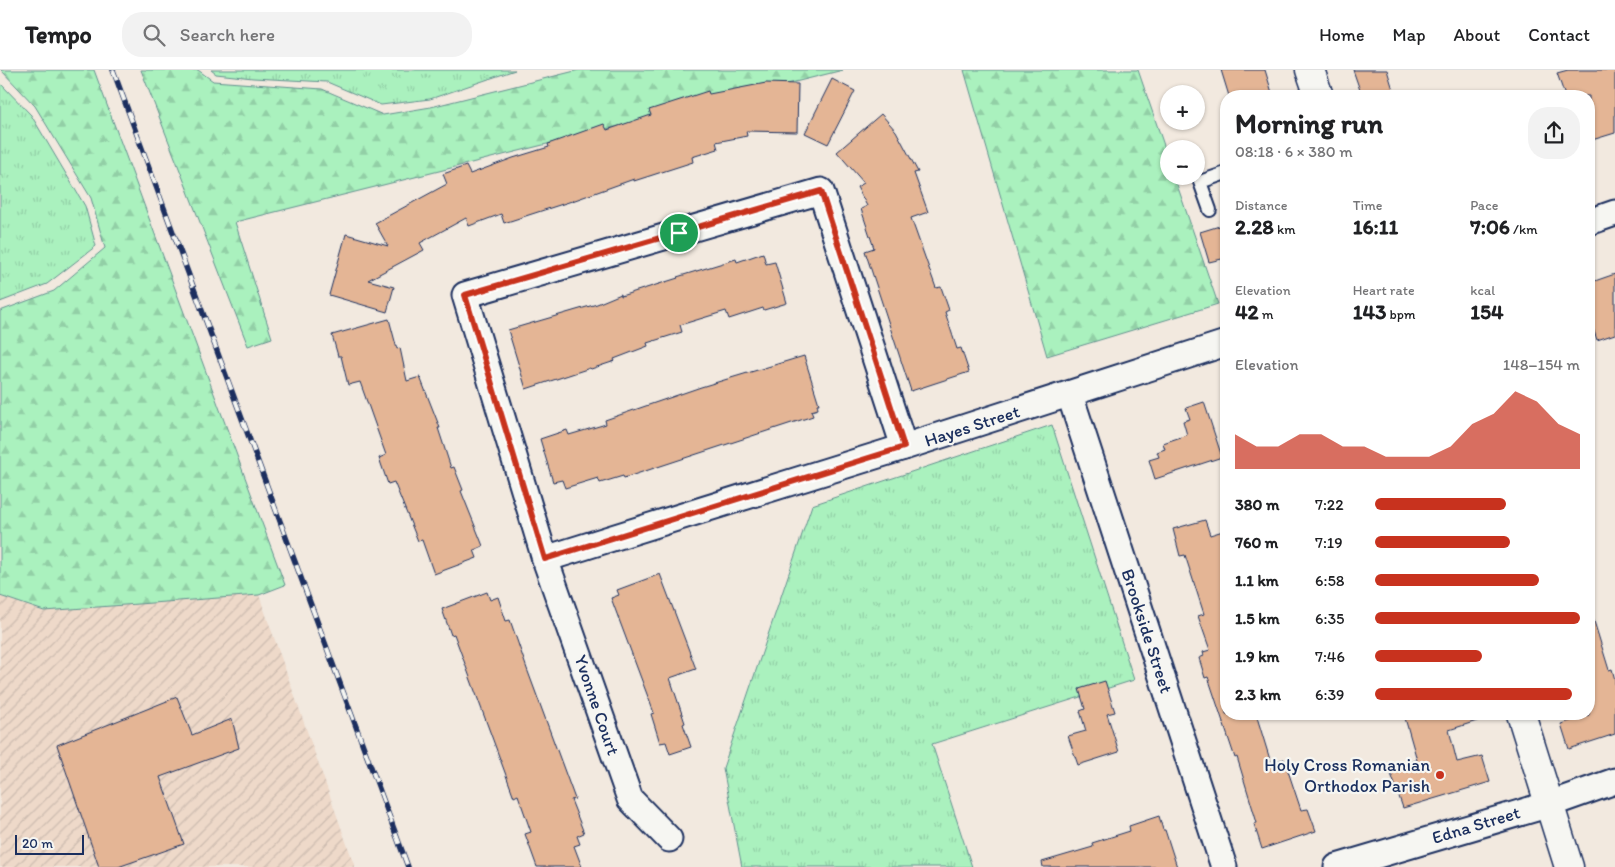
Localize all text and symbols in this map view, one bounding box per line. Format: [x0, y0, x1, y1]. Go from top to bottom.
search box [122, 12, 472, 57]
text: Tempo [25, 20, 92, 49]
icon: search [140, 21, 168, 49]
text: Search here [180, 23, 275, 46]
text: Home [1319, 24, 1365, 46]
text: Map [1393, 24, 1426, 46]
text: About [1454, 24, 1500, 46]
text: Contact [1528, 24, 1590, 46]
map controls [1160, 85, 1205, 185]
button: + [1160, 85, 1205, 130]
text: Morning run [1235, 106, 1383, 140]
button: share [1528, 107, 1580, 159]
button: − [1160, 140, 1205, 185]
text: 08:18 · 6 × 380 m [1235, 142, 1353, 161]
text: Distance [1235, 197, 1287, 214]
text: Time [1353, 197, 1383, 214]
text: Pace [1470, 197, 1498, 214]
pin [658, 212, 700, 254]
text: 2.28 [1235, 214, 1274, 239]
text: 16:11 [1353, 214, 1398, 239]
text: 7:06 [1470, 214, 1510, 239]
icon: arrive [665, 219, 693, 247]
text: km [1274, 221, 1295, 238]
text: /km [1510, 221, 1538, 238]
text: Elevation [1235, 282, 1291, 299]
text: Heart rate [1353, 282, 1415, 299]
text: kcal [1470, 282, 1495, 299]
text: 42 [1235, 299, 1259, 324]
text: 143 [1353, 299, 1386, 324]
text: 154 [1470, 299, 1504, 324]
text: m [1259, 306, 1274, 323]
text: bpm [1386, 306, 1416, 323]
text: Elevation [1235, 355, 1299, 374]
text: 148–154 m [1503, 355, 1580, 374]
street label: Hayes Street [922, 400, 1023, 452]
text: 380 m [1235, 495, 1279, 514]
text: 7:22 [1315, 495, 1344, 514]
text: 760 m [1235, 533, 1278, 552]
text: 7:19 [1315, 533, 1343, 552]
street label: Brookside Street [1117, 566, 1178, 696]
text: 1.1 km [1235, 571, 1279, 590]
text: 6:58 [1315, 571, 1345, 590]
text: 1.5 km [1235, 609, 1280, 628]
text: 6:35 [1315, 609, 1345, 628]
text: 1.9 km [1235, 647, 1279, 666]
text: 7:46 [1315, 647, 1345, 666]
street label: Yvonne Court [570, 652, 625, 758]
text: 2.3 km [1235, 685, 1281, 704]
text: 6:39 [1315, 685, 1344, 704]
place label: Holy Cross Romanian Orthodox Parish [1264, 754, 1430, 797]
marker: Holy Cross Romanian Orthodox Parish [1434, 769, 1446, 781]
street label: Edna Street [1429, 801, 1523, 849]
scale bar [15, 832, 84, 855]
text: 20 m [22, 835, 53, 852]

